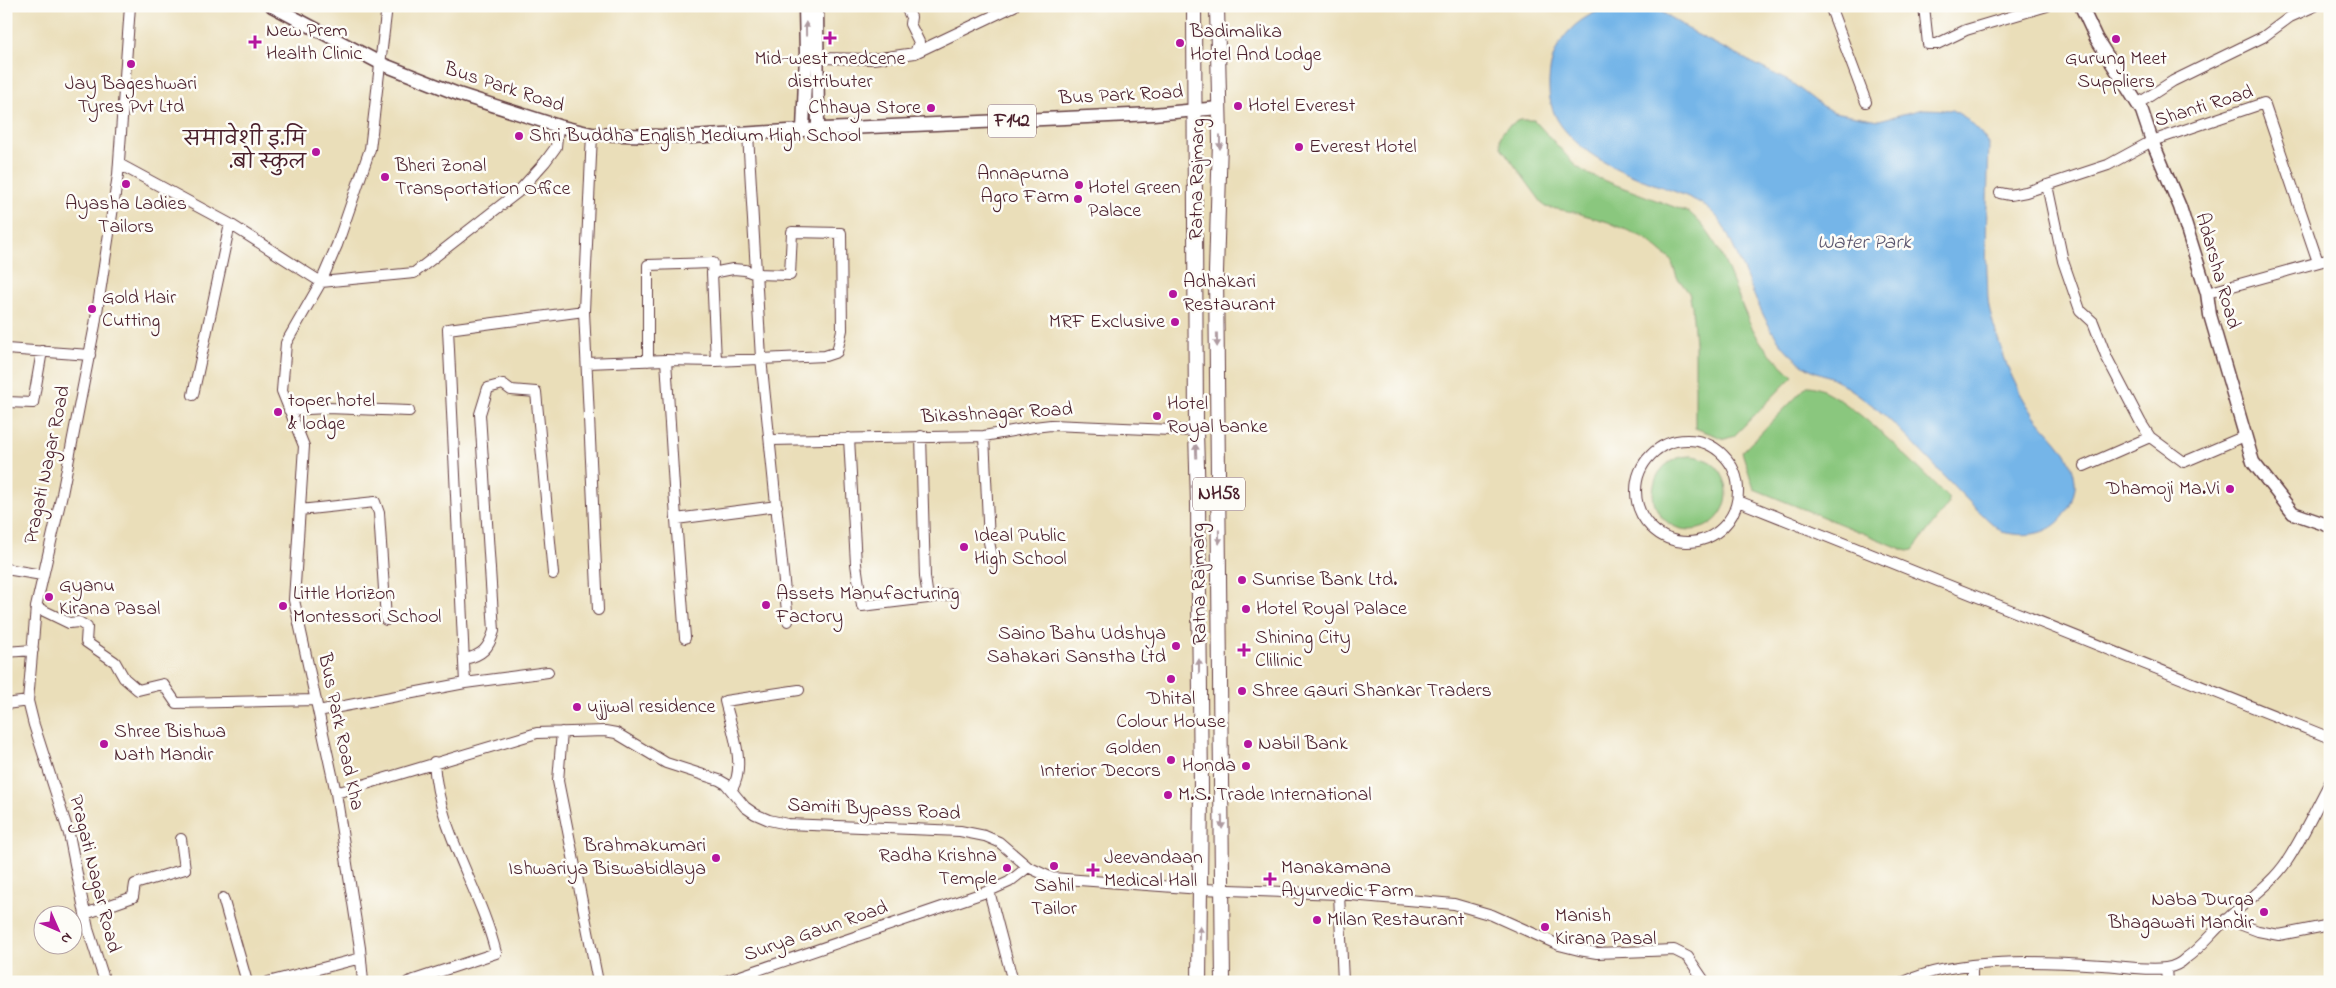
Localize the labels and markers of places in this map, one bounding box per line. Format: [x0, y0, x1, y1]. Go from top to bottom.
place label: New Prem Health Clinic [266, 17, 362, 69]
place label: Badimalika Hotel And Lodge [1189, 18, 1322, 71]
marker: Mid-west medcene distributer [823, 31, 837, 45]
marker: Gurung Meet Suppliers [2110, 33, 2122, 45]
marker: New Prem Health Clinic [248, 35, 262, 49]
marker: Badimalika Hotel And Lodge [1174, 37, 1186, 49]
place label: Mid-west medcene distributer [755, 45, 905, 97]
place label: Gurung Meet Suppliers [2065, 45, 2167, 97]
marker: Jay Bageshwari Tyres Pvt Ltd [125, 58, 137, 70]
place label: Jay Bageshwari Tyres Pvt Ltd [65, 70, 197, 122]
place label: Hotel Everest [1248, 92, 1356, 121]
place label: Chhaya Store [808, 94, 921, 123]
marker: Hotel Everest [1232, 100, 1244, 112]
marker: Chhaya Store [925, 102, 937, 114]
place label: समावेशी इ.मि .बाे स्कुल [182, 122, 307, 178]
place label: Shri Buddha English Medium High School [529, 122, 861, 152]
marker: Shri Buddha English Medium High School [513, 130, 525, 142]
place label: Everest Hotel [1309, 133, 1417, 162]
marker: Everest Hotel [1293, 141, 1305, 153]
marker: समावेशी इ.मि .बाे स्कुल [310, 146, 322, 158]
place label: Bheri Zonal Transportation Office [394, 152, 570, 204]
place label: Annapurna Agro Farm [977, 160, 1069, 213]
marker: Bheri Zonal Transportation Office [379, 171, 391, 183]
place label: Hotel Green Palace [1088, 174, 1181, 226]
marker: Ayasha Ladies Tailors [120, 178, 132, 190]
marker: Annapurna Agro Farm [1073, 179, 1085, 191]
place label: Ayasha Ladies Tailors [65, 190, 187, 242]
marker: Hotel Green Palace [1072, 193, 1084, 205]
place label: Adhakari Restaurant [1183, 268, 1276, 320]
place label: Gold Hair Cutting [102, 284, 177, 337]
marker: Adhakari Restaurant [1167, 288, 1179, 300]
marker: Gold Hair Cutting [86, 303, 98, 315]
place label: MRF Exclusive [1049, 308, 1165, 337]
marker: MRF Exclusive [1169, 316, 1181, 328]
place label: toper hotel & lodge [288, 387, 375, 440]
place label: Hotel Royal banke [1167, 390, 1268, 442]
marker: toper hotel & lodge [272, 406, 284, 418]
marker: Hotel Royal banke [1151, 410, 1163, 422]
place label: Dhamoji Ma.Vi [2105, 475, 2220, 504]
marker: Dhamoji Ma.Vi [2224, 483, 2236, 495]
place label: Ideal Public High School [974, 522, 1067, 575]
marker: Ideal Public High School [958, 541, 970, 553]
place label: Sunrise Bank Ltd. [1252, 566, 1397, 595]
place label: Gyanu Kirana Pasal [59, 572, 160, 624]
marker: Sunrise Bank Ltd. [1236, 574, 1248, 586]
place label: Little Horizon Montessori School [293, 580, 441, 632]
place label: Assets Manufacturing Factory [775, 580, 959, 632]
marker: Gyanu Kirana Pasal [43, 591, 55, 603]
place label: Hotel Royal Palace [1256, 595, 1407, 624]
marker: Assets Manufacturing Factory [760, 599, 772, 611]
marker: Little Horizon Montessori School [277, 600, 289, 612]
marker: Hotel Royal Palace [1240, 603, 1252, 615]
place label: Saino Bahu Udshya Sahakari Sanstha Ltd [987, 620, 1166, 672]
place label: Shining City Clilinic [1255, 624, 1351, 676]
marker: Saino Bahu Udshya Sahakari Sanstha Ltd [1170, 640, 1182, 652]
marker: Shining City Clilinic [1237, 643, 1251, 657]
marker: Dhital Colour House [1165, 673, 1177, 685]
place label: Shree Gauri Shankar Traders [1252, 677, 1492, 706]
place label: Dhital Colour House [1116, 685, 1226, 737]
marker: Shree Gauri Shankar Traders [1236, 685, 1248, 697]
place label: ujjwal residence [587, 693, 716, 722]
marker: ujjwal residence [571, 701, 583, 713]
place label: Shree Bishwa Nath Mandir [114, 718, 226, 770]
place label: Nabil Bank [1258, 730, 1348, 759]
place label: Golden Interior Decors [1040, 734, 1161, 786]
marker: Shree Bishwa Nath Mandir [98, 738, 110, 750]
marker: Nabil Bank [1242, 738, 1254, 750]
place label: Honda [1182, 752, 1236, 781]
marker: Golden Interior Decors [1165, 754, 1177, 766]
marker: Honda [1240, 760, 1252, 772]
place label: M.S. Trade International [1178, 781, 1372, 810]
marker: M.S. Trade International [1162, 789, 1174, 801]
place label: Brahmakumari Ishwariya Biswabidlaya [508, 832, 706, 884]
place label: Radha Krishna Temple [879, 842, 997, 894]
place label: Jeevandaan Medical Hall [1104, 844, 1203, 896]
marker: Brahmakumari Ishwariya Biswabidlaya [710, 852, 722, 864]
place label: Manakamana Ayurvedic Farm [1281, 854, 1414, 906]
marker: Sahil Tailor [1048, 860, 1060, 872]
marker: Radha Krishna Temple [1001, 862, 1013, 874]
marker: Jeevandaan Medical Hall [1086, 863, 1100, 877]
place label: Sahil Tailor [1031, 872, 1078, 924]
marker: Manakamana Ayurvedic Farm [1263, 872, 1277, 886]
place label: Naba Durga Bhagawati Mandir [2108, 886, 2255, 939]
place label: Manish Kirana Pasal [1555, 902, 1656, 954]
place label: Milan Restaurant [1327, 906, 1465, 935]
marker: Naba Durga Bhagawati Mandir [2258, 906, 2270, 918]
marker: Milan Restaurant [1311, 914, 1323, 926]
marker: Manish Kirana Pasal [1539, 921, 1551, 933]

